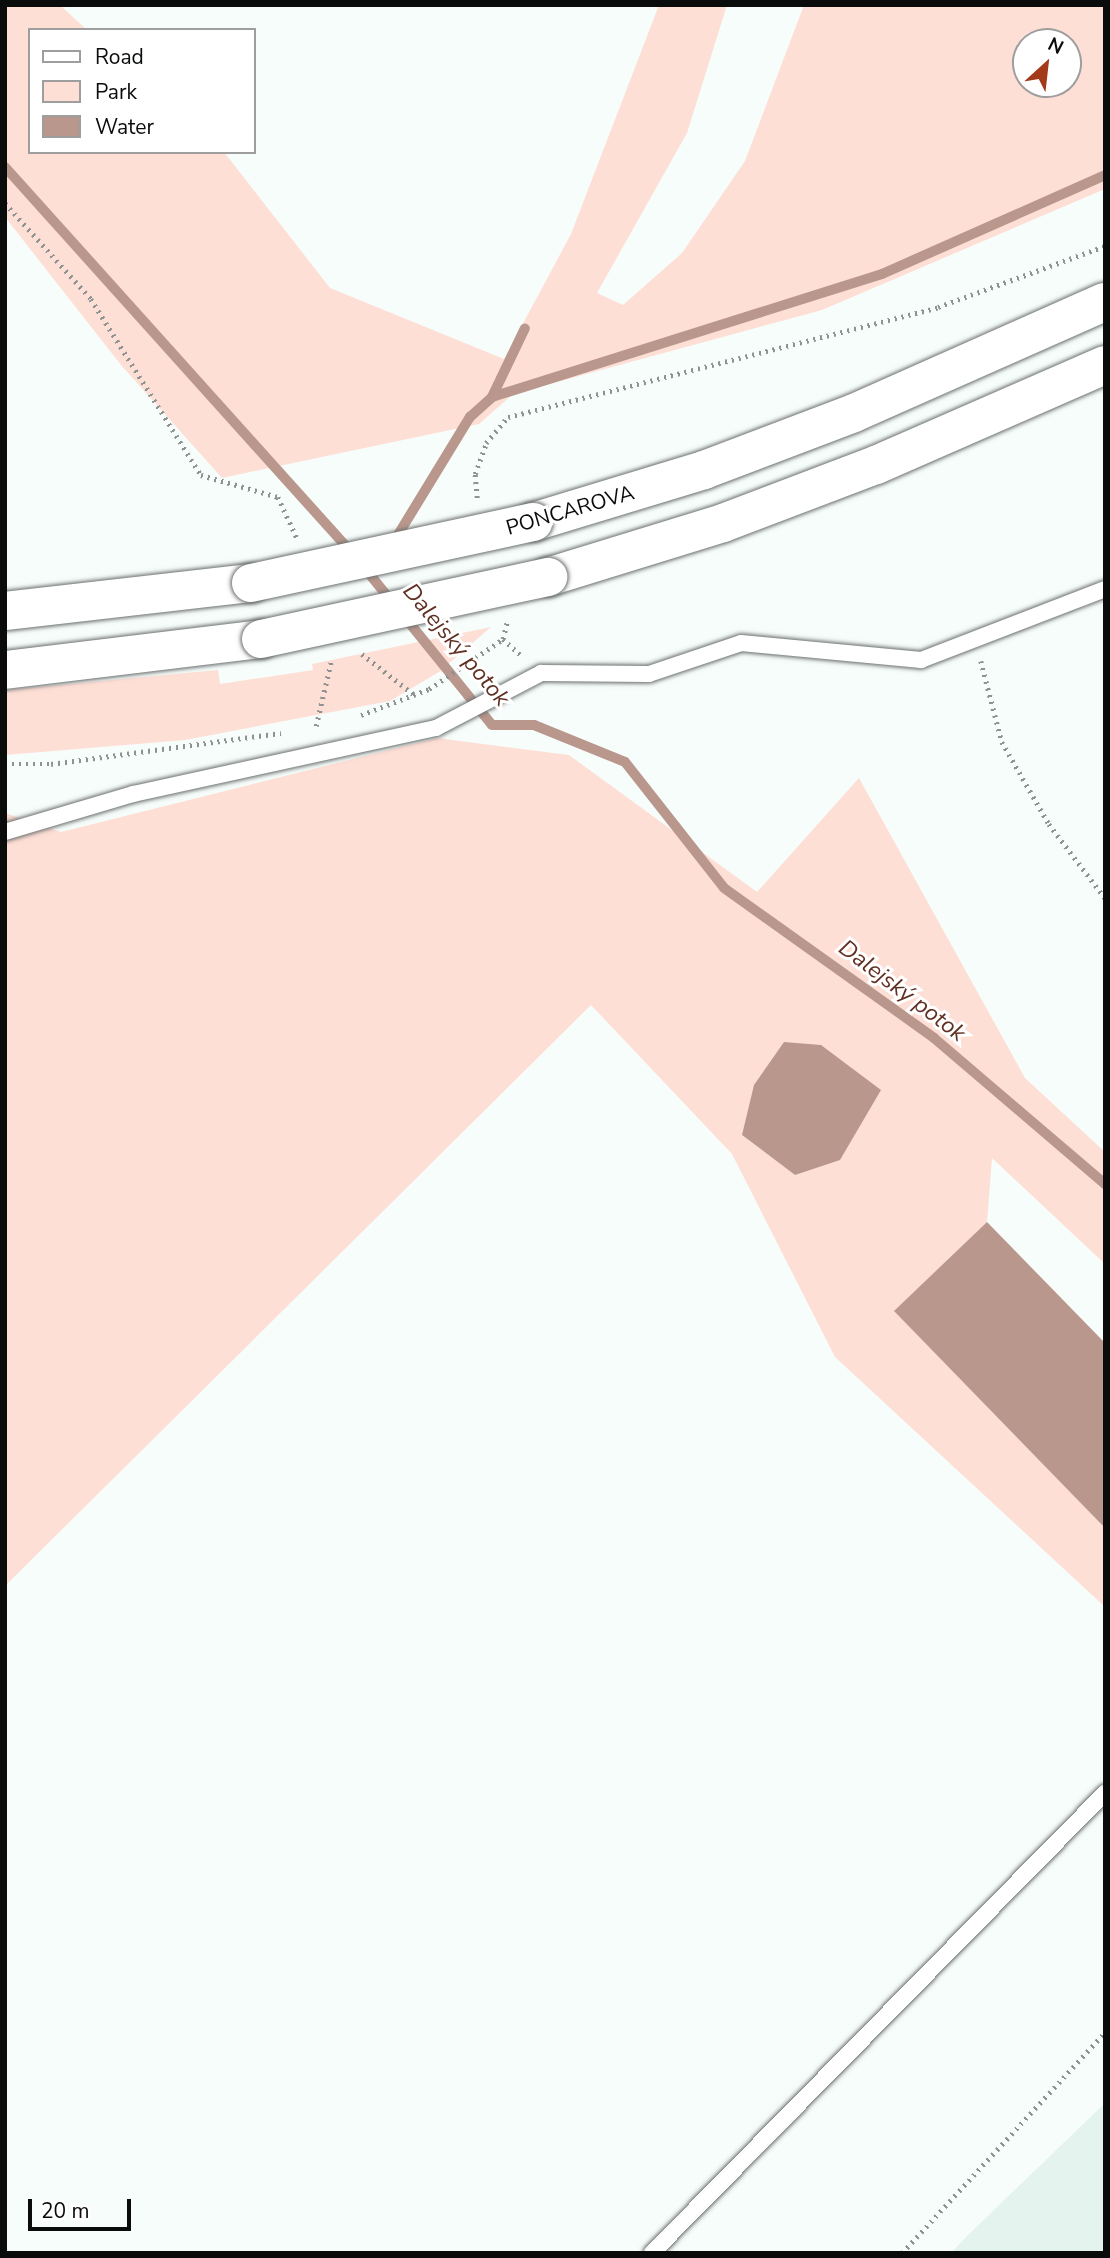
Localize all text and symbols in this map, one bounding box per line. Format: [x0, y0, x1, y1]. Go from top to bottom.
legend [28, 28, 256, 154]
north arrow [1012, 28, 1082, 98]
text: N [1043, 31, 1068, 61]
text: Road [95, 43, 144, 71]
text: Park [95, 78, 137, 106]
text: Water [95, 113, 154, 141]
street label: PONCAROVA [503, 480, 637, 540]
water label: Dalejský potok [397, 578, 515, 712]
water label: Dalejský potok [833, 934, 971, 1048]
scale bar [32, 2184, 135, 2228]
text: 20 m [41, 2197, 90, 2225]

